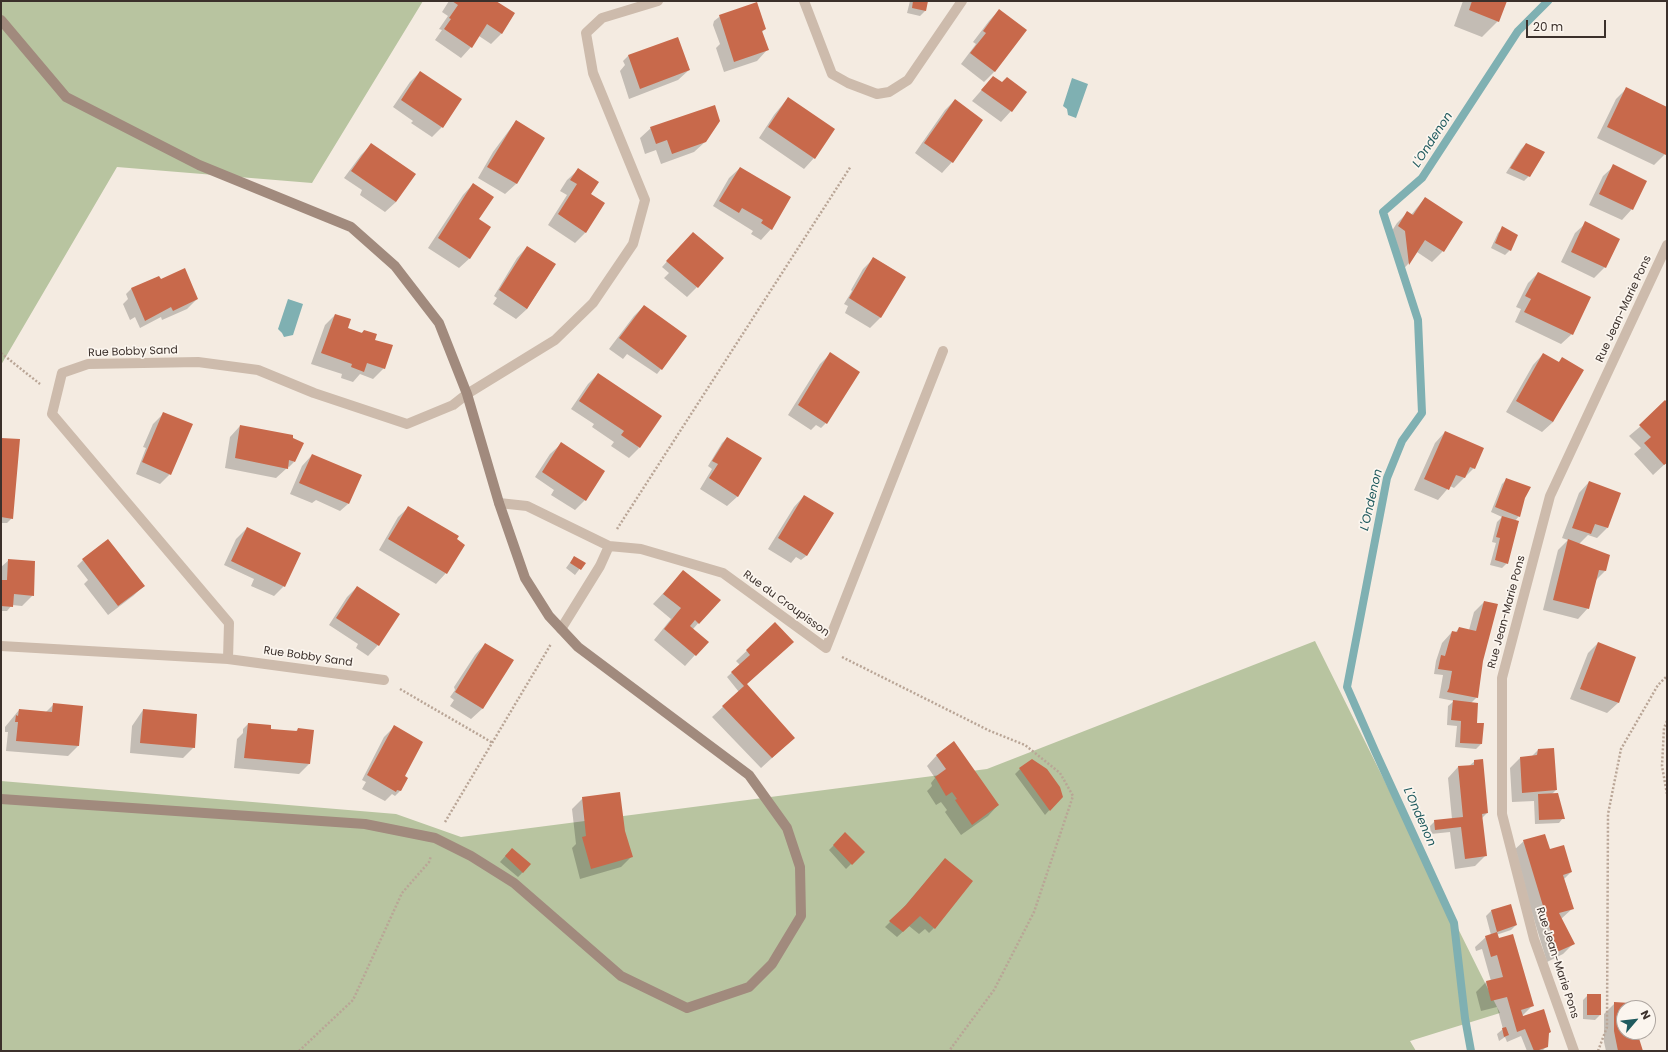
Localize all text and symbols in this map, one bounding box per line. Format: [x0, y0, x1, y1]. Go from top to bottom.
scale bar [1528, 12, 1608, 38]
text: 20 m [1533, 18, 1563, 35]
water label: L'Ondenon [1410, 110, 1456, 170]
street label: Rue Jean-Marie Pons [1593, 253, 1655, 365]
street label: Rue Bobby Sand [88, 344, 178, 360]
water label: L'Ondenon [1358, 468, 1386, 532]
street label: Rue Jean-Marie Pons [1486, 554, 1528, 670]
street label: Rue du Croupisson [740, 568, 832, 640]
street label: Rue Bobby Sand [263, 644, 353, 670]
water label: L'Ondenon [1400, 785, 1438, 849]
street label: Rue Jean-Marie Pons [1533, 906, 1581, 1020]
north arrow [1616, 1000, 1656, 1040]
text: N [1637, 1007, 1655, 1022]

